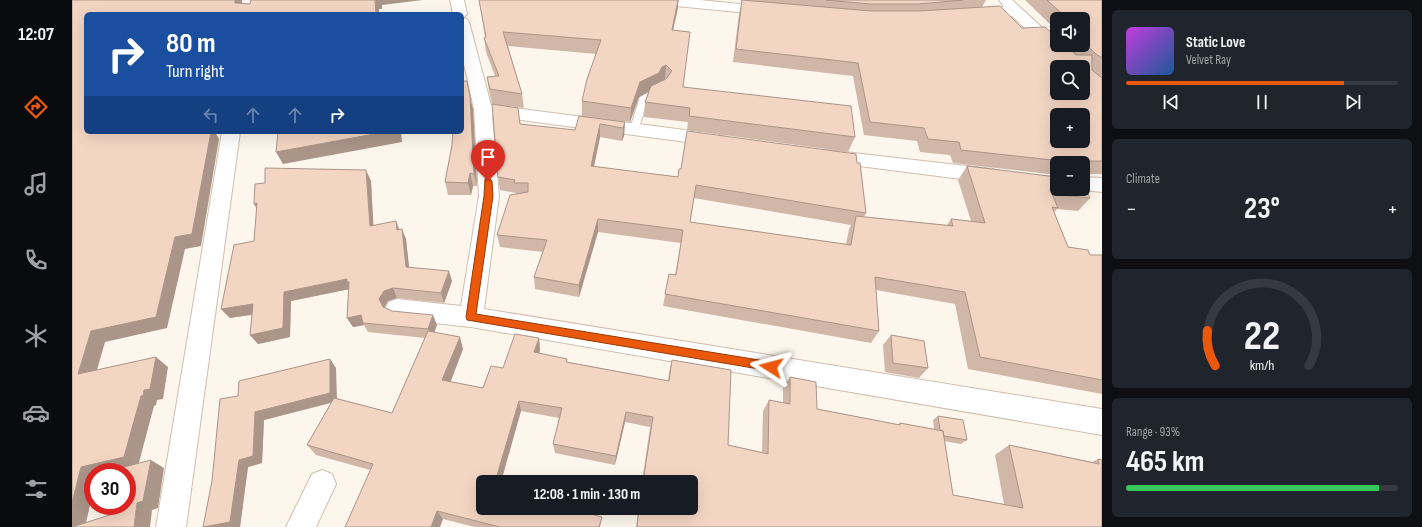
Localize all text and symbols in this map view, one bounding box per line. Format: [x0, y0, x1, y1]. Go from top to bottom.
map controls [1050, 12, 1090, 196]
button: sound [1050, 12, 1090, 52]
text: 12:07 [18, 24, 54, 45]
text: 80 m [166, 27, 215, 60]
icon: right [100, 28, 152, 80]
text: Static Love [1186, 33, 1245, 52]
text: Velvet Ray [1186, 52, 1231, 68]
button: search [1050, 60, 1090, 100]
text: Turn right [166, 61, 224, 82]
icon: previous [1160, 91, 1182, 113]
icon: pause [1251, 91, 1273, 113]
icon: next [1342, 91, 1364, 113]
icon: directions [22, 93, 50, 121]
icon: left [200, 104, 222, 126]
icon: ahead [242, 104, 264, 126]
icon: ahead [284, 104, 306, 126]
icon: right [326, 104, 348, 126]
button: + [1050, 108, 1090, 148]
pin [471, 140, 505, 181]
icon: arrive [477, 146, 499, 168]
button: − [1050, 156, 1090, 196]
icon: music [22, 170, 50, 198]
text: Climate [1126, 171, 1160, 187]
text: 23° [1244, 191, 1280, 227]
text: − [1126, 196, 1137, 223]
text: + [1387, 196, 1398, 223]
icon: phone [22, 246, 50, 274]
text: 22 [1244, 312, 1280, 361]
icon: climate [22, 322, 50, 350]
position arrow [750, 346, 792, 388]
text: km/h [1250, 357, 1274, 374]
icon: car [22, 399, 50, 427]
text: Range · 93% [1126, 424, 1180, 440]
text: 465 km [1126, 444, 1205, 480]
speed limit sign: 30 [84, 463, 136, 515]
icon: filters [22, 475, 50, 503]
text: 12:08 · 1 min · 130 m [534, 485, 640, 504]

